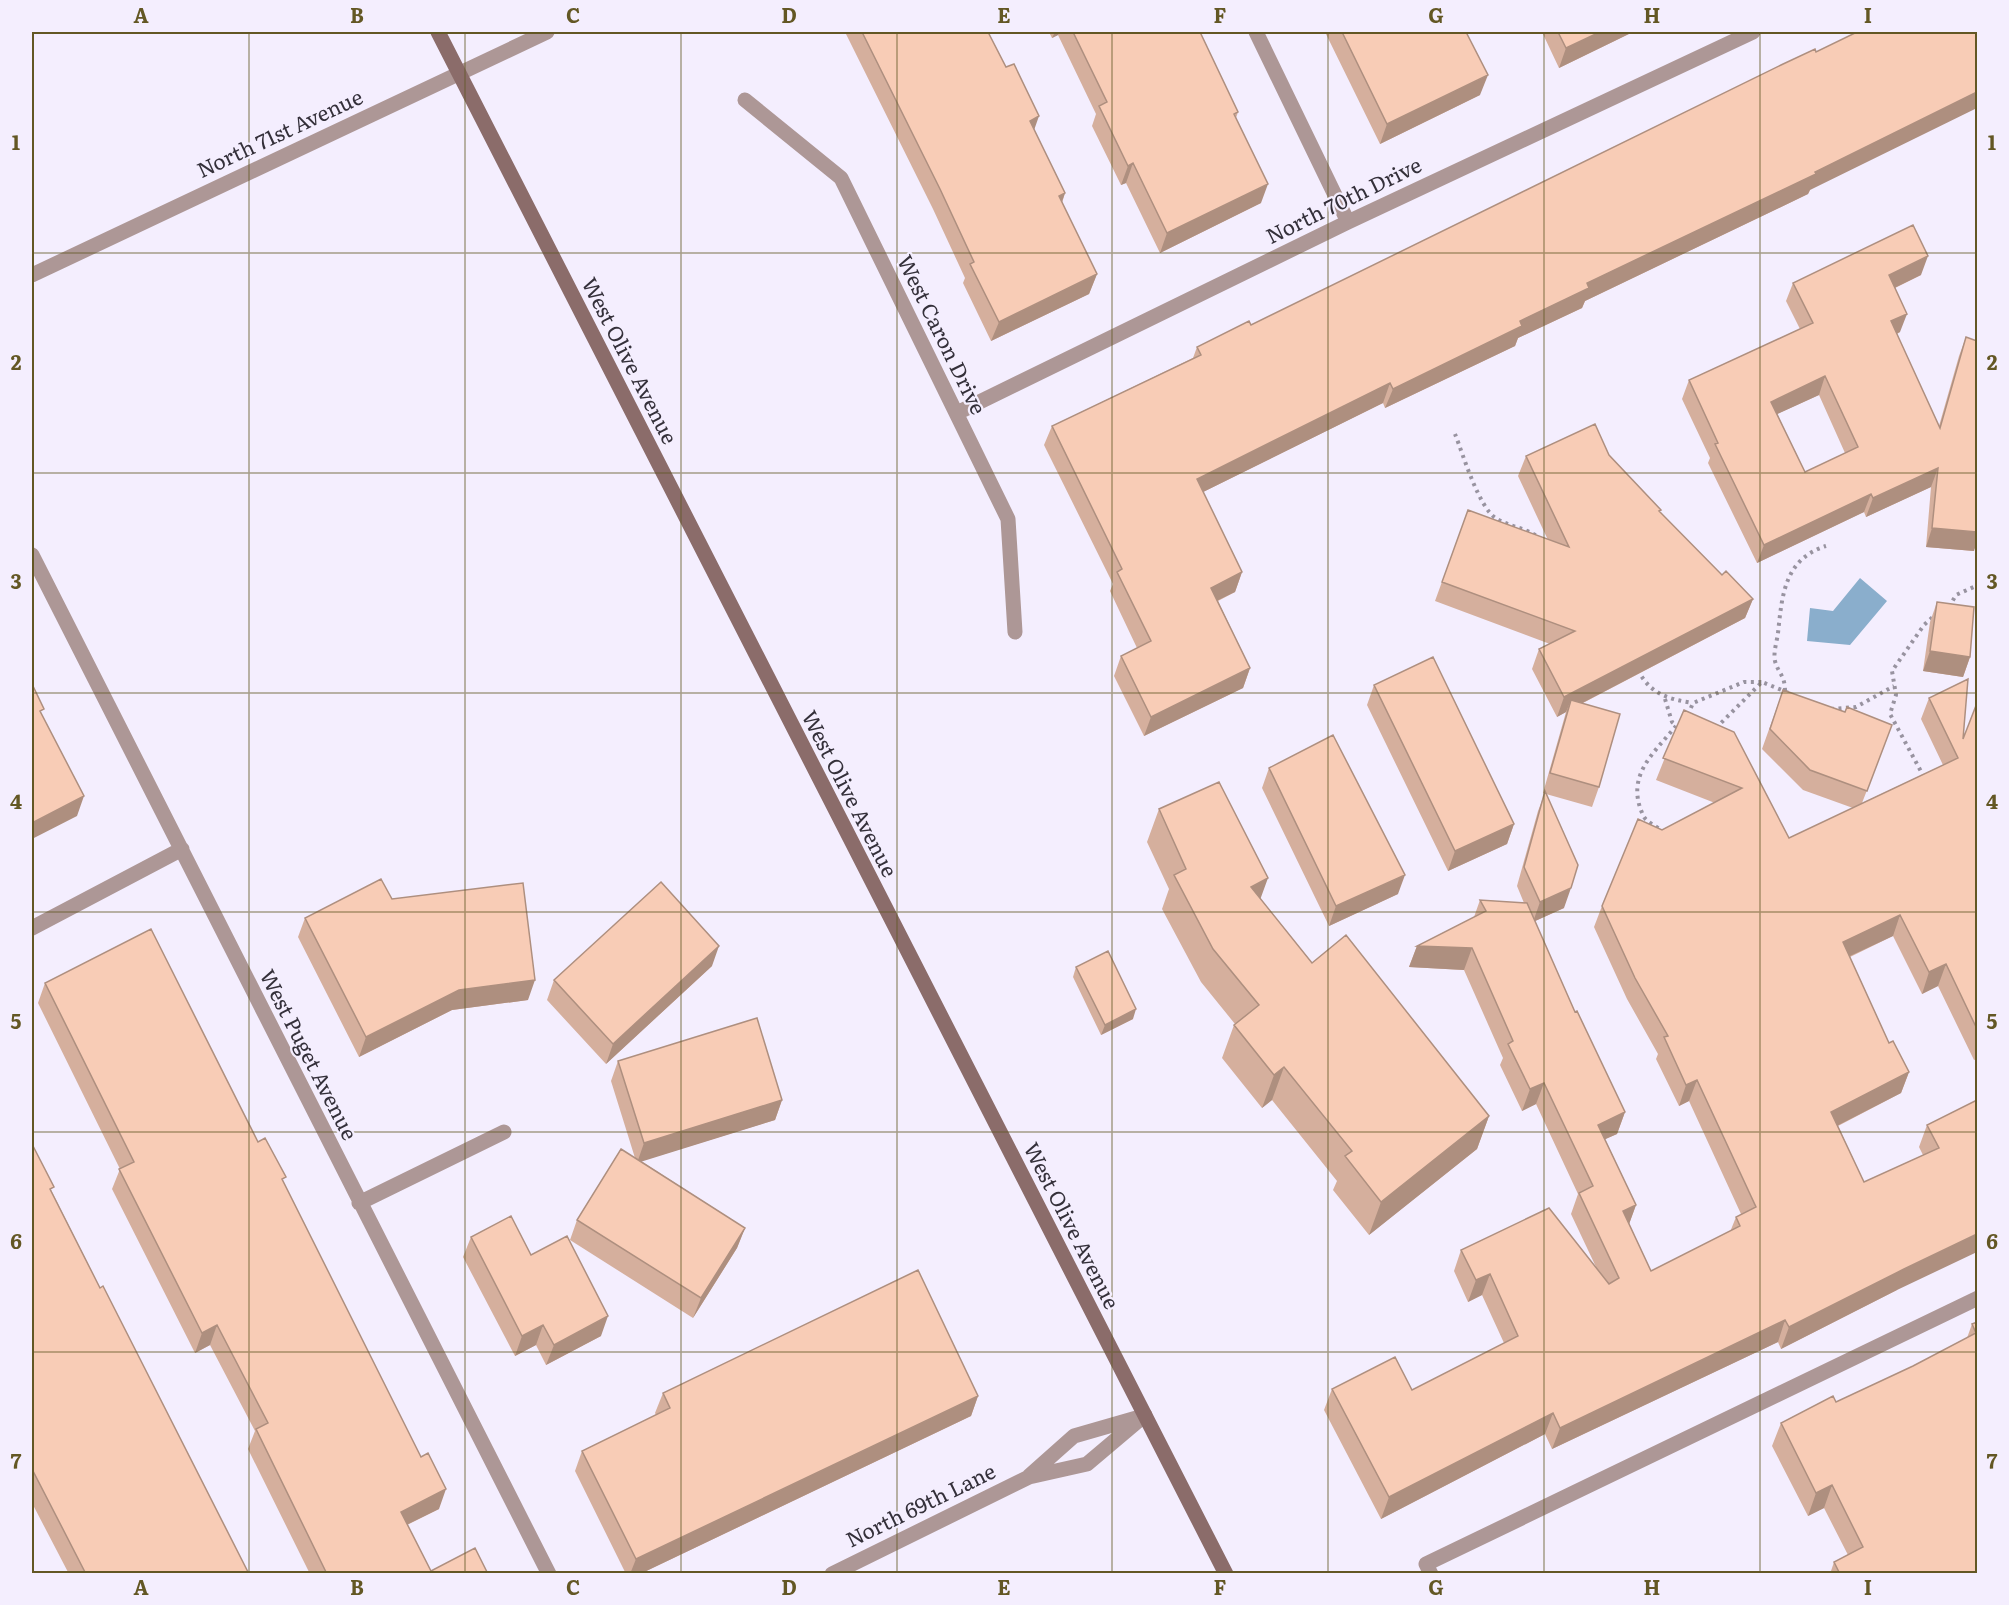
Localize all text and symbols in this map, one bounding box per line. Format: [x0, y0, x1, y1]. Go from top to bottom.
text: A [133, 0, 149, 29]
text: B [350, 0, 364, 29]
text: C [566, 0, 580, 29]
text: D [781, 0, 797, 29]
text: E [997, 0, 1011, 29]
text: F [1214, 0, 1227, 29]
text: G [1428, 0, 1444, 29]
text: H [1644, 0, 1660, 29]
text: I [1864, 0, 1872, 29]
street label: North 71st Avenue [191, 80, 367, 184]
text: 1 [12, 126, 20, 156]
text: 1 [1988, 126, 1996, 156]
street label: North 70th Drive [1260, 148, 1426, 250]
street label: West Caron Drive [891, 249, 995, 419]
street label: West Olive Avenue [576, 271, 687, 449]
text: 2 [11, 346, 22, 376]
text: 2 [1987, 346, 1998, 376]
text: 3 [10, 565, 22, 595]
text: 3 [1986, 565, 1998, 595]
street label: West Olive Avenue [796, 704, 907, 882]
text: 4 [10, 785, 22, 815]
text: 4 [1986, 785, 1998, 815]
street label: West Puget Avenue [254, 963, 367, 1145]
text: 5 [11, 1005, 22, 1035]
text: 5 [1987, 1005, 1998, 1035]
street label: West Olive Avenue [1018, 1136, 1129, 1314]
text: 6 [10, 1225, 22, 1255]
text: 6 [1986, 1225, 1998, 1255]
text: 7 [11, 1445, 22, 1475]
text: 7 [1987, 1445, 1998, 1475]
street label: North 69th Lane [840, 1454, 1000, 1553]
text: A [133, 1571, 149, 1601]
text: B [350, 1571, 364, 1601]
text: C [566, 1571, 580, 1601]
text: D [781, 1571, 797, 1601]
text: E [997, 1571, 1011, 1601]
text: F [1214, 1571, 1227, 1601]
text: G [1428, 1571, 1444, 1601]
text: H [1644, 1571, 1660, 1601]
text: I [1864, 1571, 1872, 1601]

